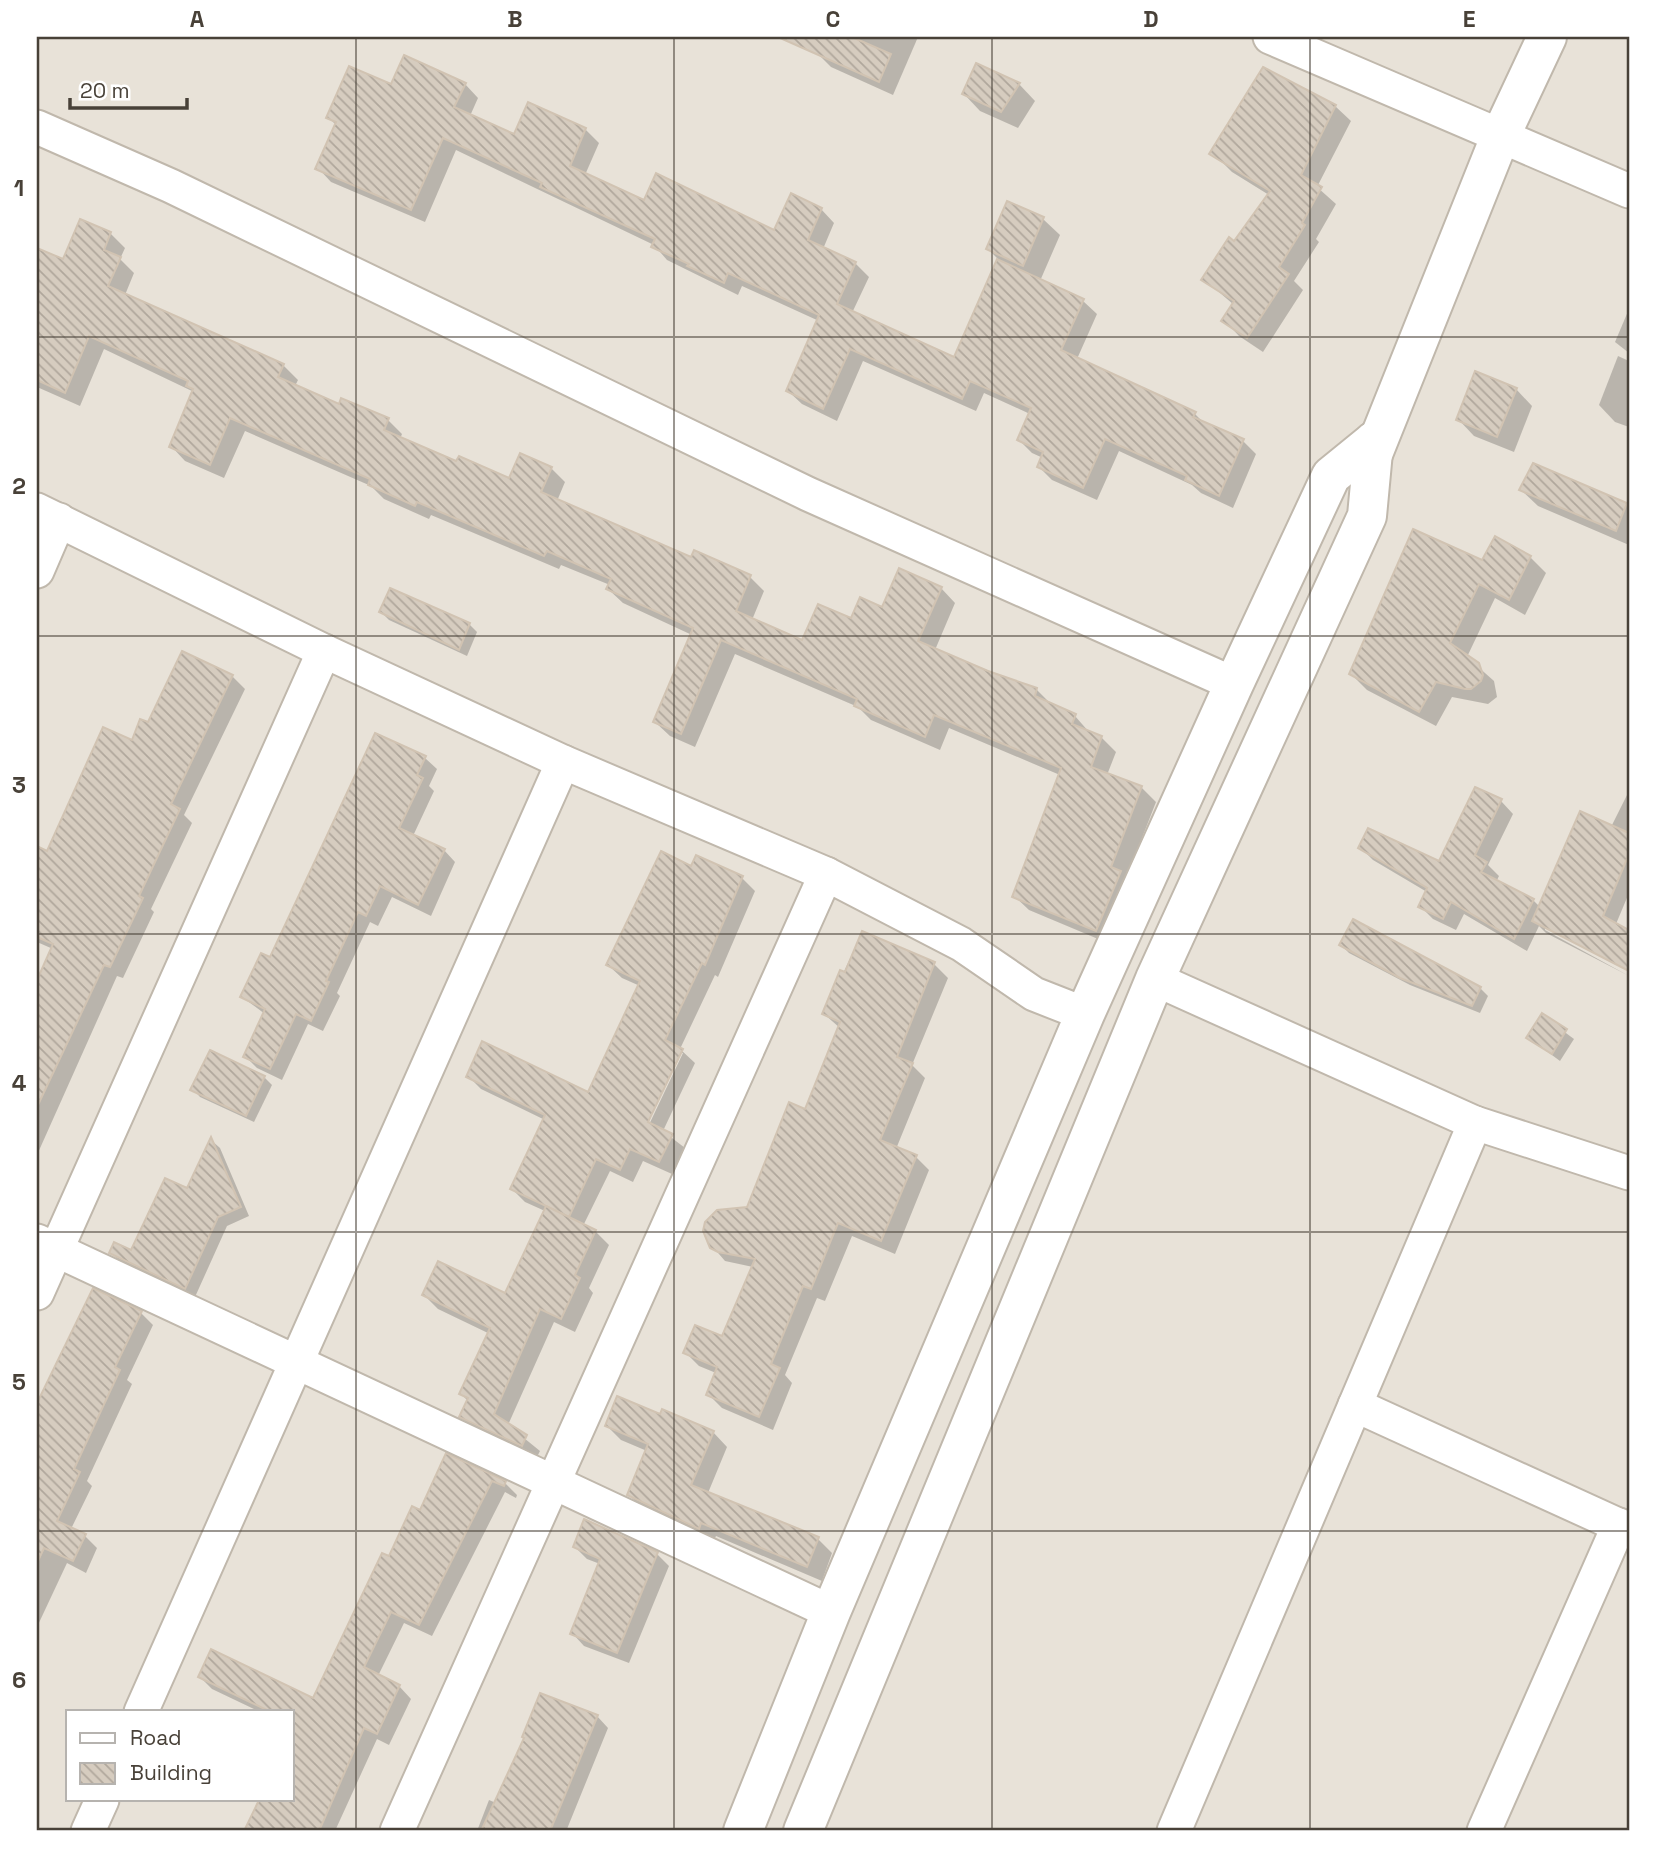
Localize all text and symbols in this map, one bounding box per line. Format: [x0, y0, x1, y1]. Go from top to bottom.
text: A [190, 4, 205, 34]
text: B [507, 4, 523, 34]
text: C [826, 4, 840, 34]
text: D [1143, 4, 1159, 34]
text: E [1463, 4, 1475, 34]
scale bar [70, 66, 187, 110]
text: 20 m [80, 77, 130, 104]
text: 1 [14, 173, 24, 203]
text: 2 [12, 471, 26, 501]
text: 3 [12, 770, 26, 800]
text: 4 [12, 1068, 27, 1098]
text: 5 [12, 1367, 26, 1397]
text: 6 [12, 1665, 26, 1695]
legend [66, 1710, 294, 1801]
text: Road [130, 1724, 182, 1751]
text: Building [130, 1759, 212, 1786]

